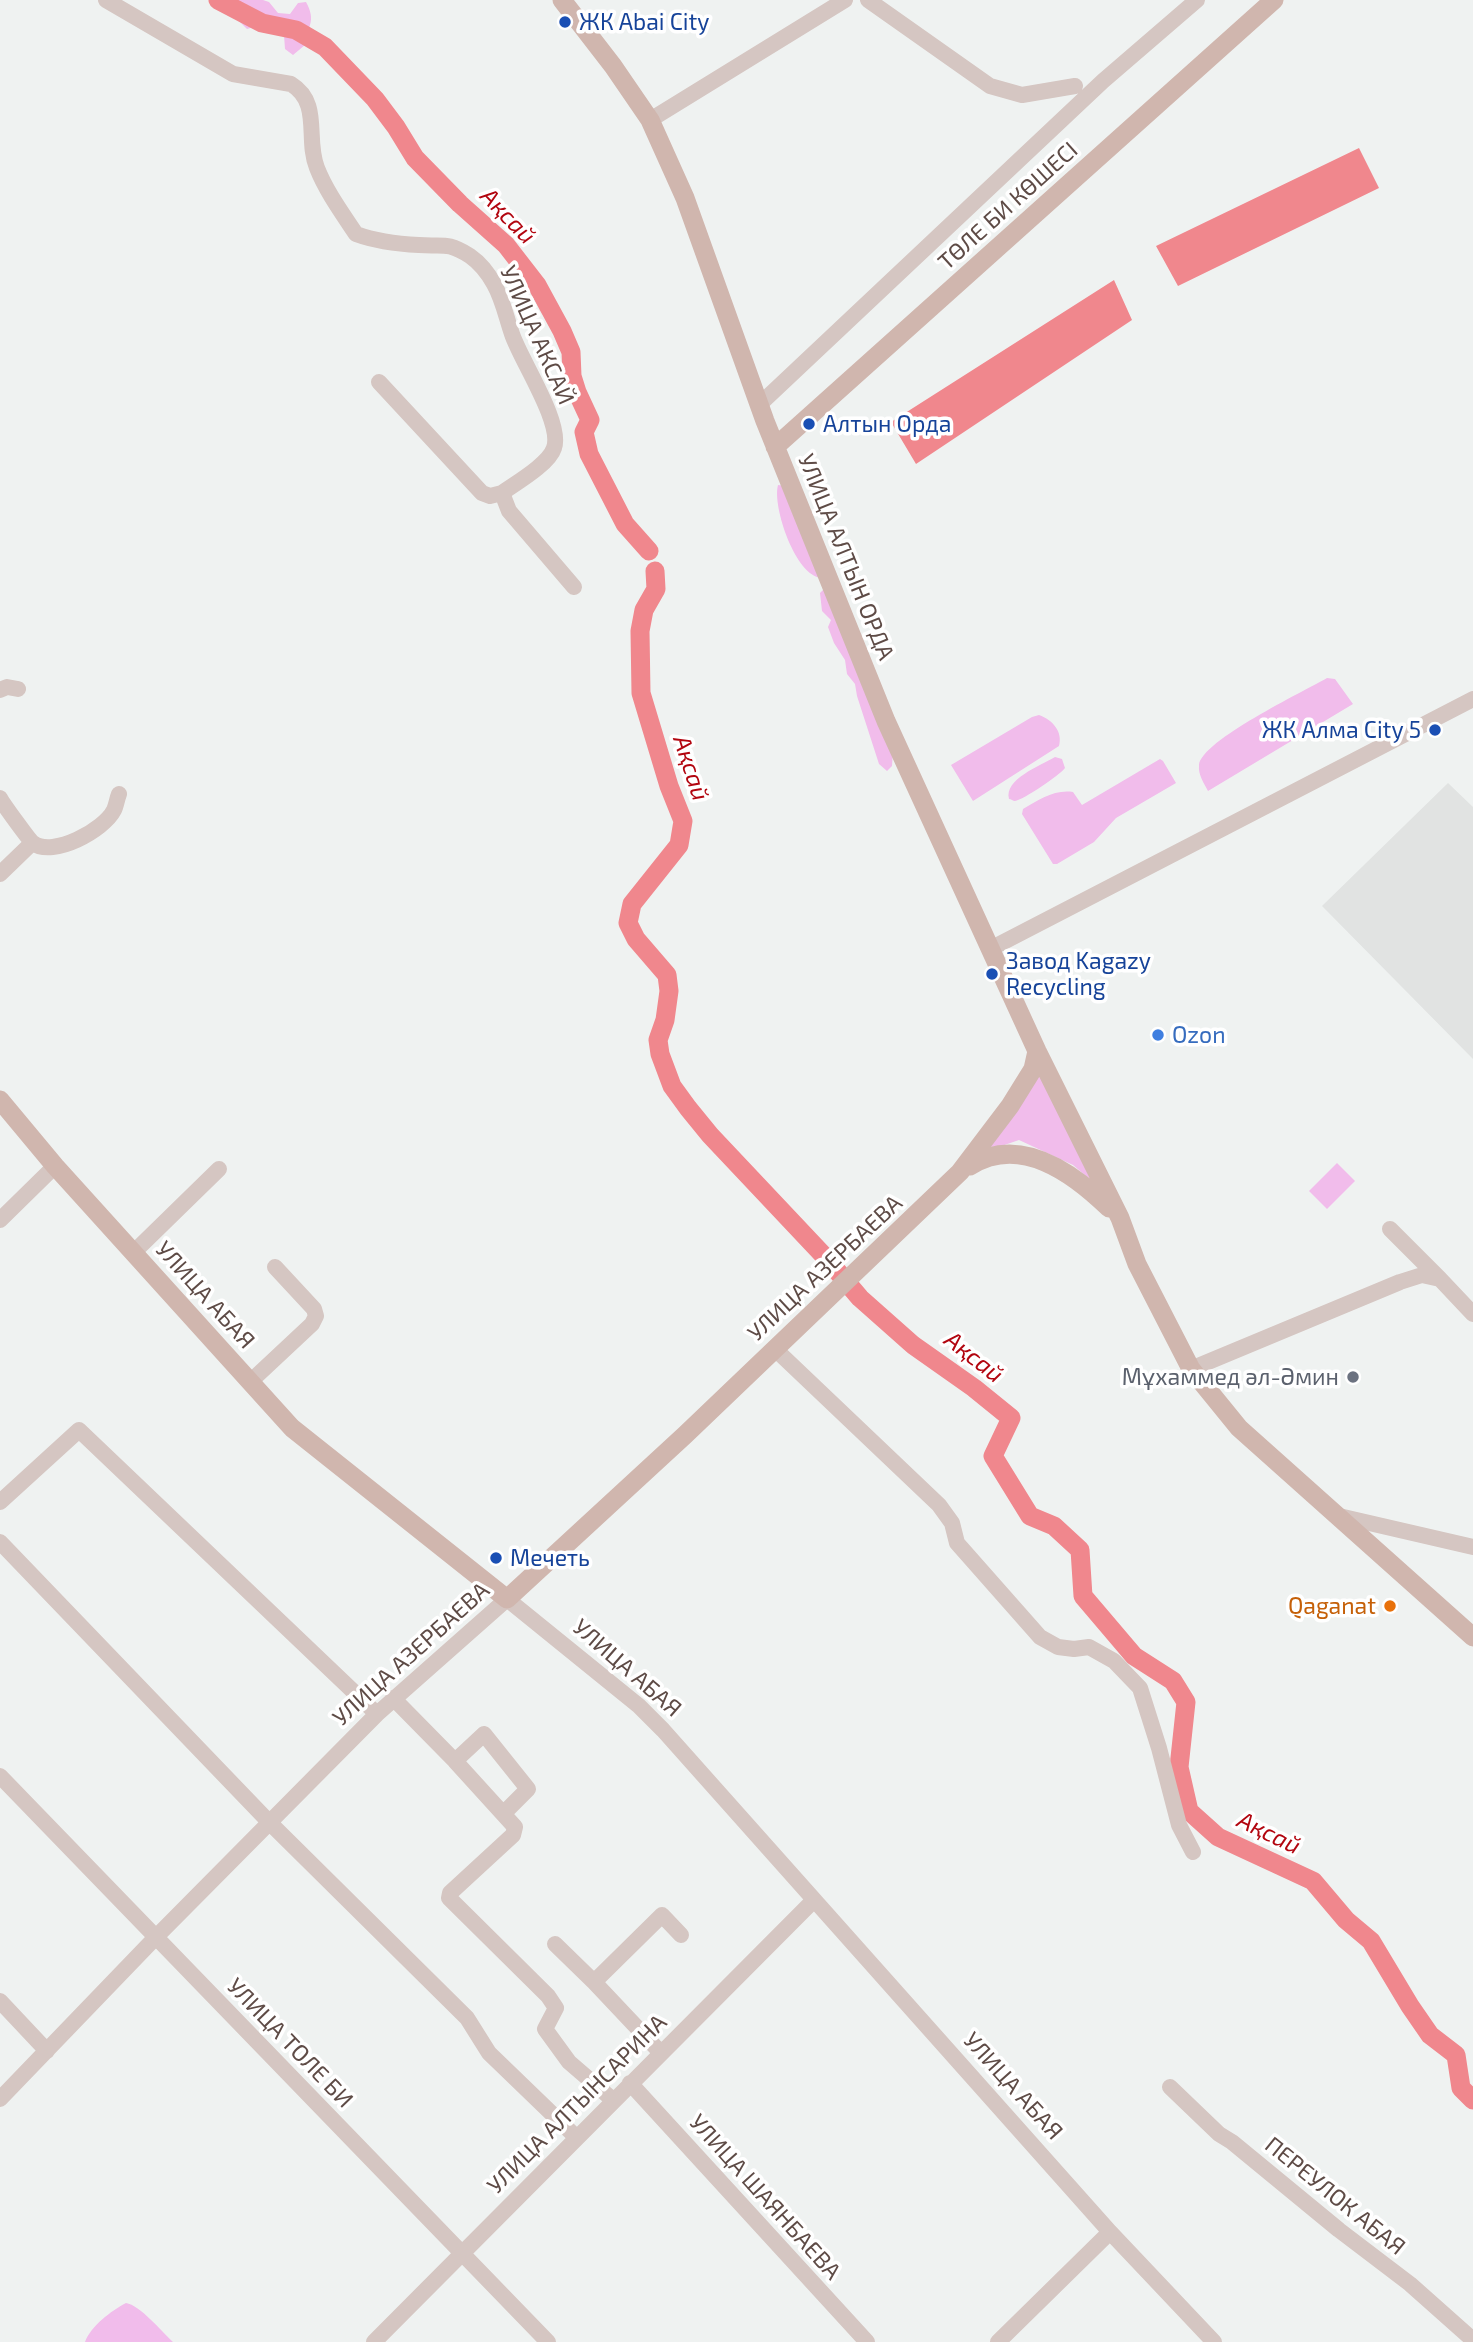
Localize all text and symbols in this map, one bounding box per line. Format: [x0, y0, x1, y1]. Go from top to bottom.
place label: ЖК Abai City [579, 8, 709, 36]
marker: ЖК Abai City [557, 14, 573, 30]
street label: ТӨЛЕ БИ КӨШЕСІ [933, 136, 1083, 276]
water label: Ақсай [474, 182, 542, 250]
street label: УЛИЦА АКСАЙ [494, 261, 580, 409]
place label: Алтын Орда [823, 410, 952, 438]
marker: Алтын Орда [801, 416, 817, 432]
street label: УЛИЦА АЛТЫН ОРДА [792, 450, 900, 664]
place label: ЖК Алма City 5 [1262, 716, 1421, 744]
marker: ЖК Алма City 5 [1427, 722, 1443, 738]
water label: Ақсай [667, 732, 715, 804]
place label: Завод Kagazy Recycling [1006, 947, 1151, 1001]
marker: Завод Kagazy Recycling [984, 966, 1000, 982]
place label: Ozon [1172, 1021, 1225, 1049]
marker: Ozon [1150, 1027, 1166, 1043]
street label: УЛИЦА АЗЕРБАЕВА [742, 1189, 908, 1347]
street label: УЛИЦА АБАЯ [150, 1236, 260, 1354]
water label: Ақсай [939, 1325, 1009, 1389]
place label: Мұхаммед әл-Әмин [1122, 1363, 1339, 1391]
marker: Мұхаммед әл-Әмин [1345, 1369, 1361, 1385]
place label: Мечеть [510, 1544, 590, 1572]
marker: Мечеть [488, 1550, 504, 1566]
street label: УЛИЦА АЗЕРБАЕВА [327, 1576, 495, 1732]
place label: Qaganat [1288, 1592, 1376, 1620]
marker: Qaganat [1382, 1598, 1398, 1614]
street label: УЛИЦА АБАЯ [567, 1613, 687, 1723]
water label: Ақсай [1233, 1805, 1305, 1861]
street label: УЛИЦА ТОЛЕ БИ [221, 1973, 359, 2113]
street label: УЛИЦА АЛТЫНСАРИНА [482, 2009, 672, 2199]
street label: УЛИЦА АБАЯ [958, 2027, 1068, 2145]
street label: УЛИЦА ШАЯНБАЕВА [684, 2109, 846, 2285]
street label: ПЕРЕУЛОК АБАЯ [1259, 2131, 1411, 2261]

